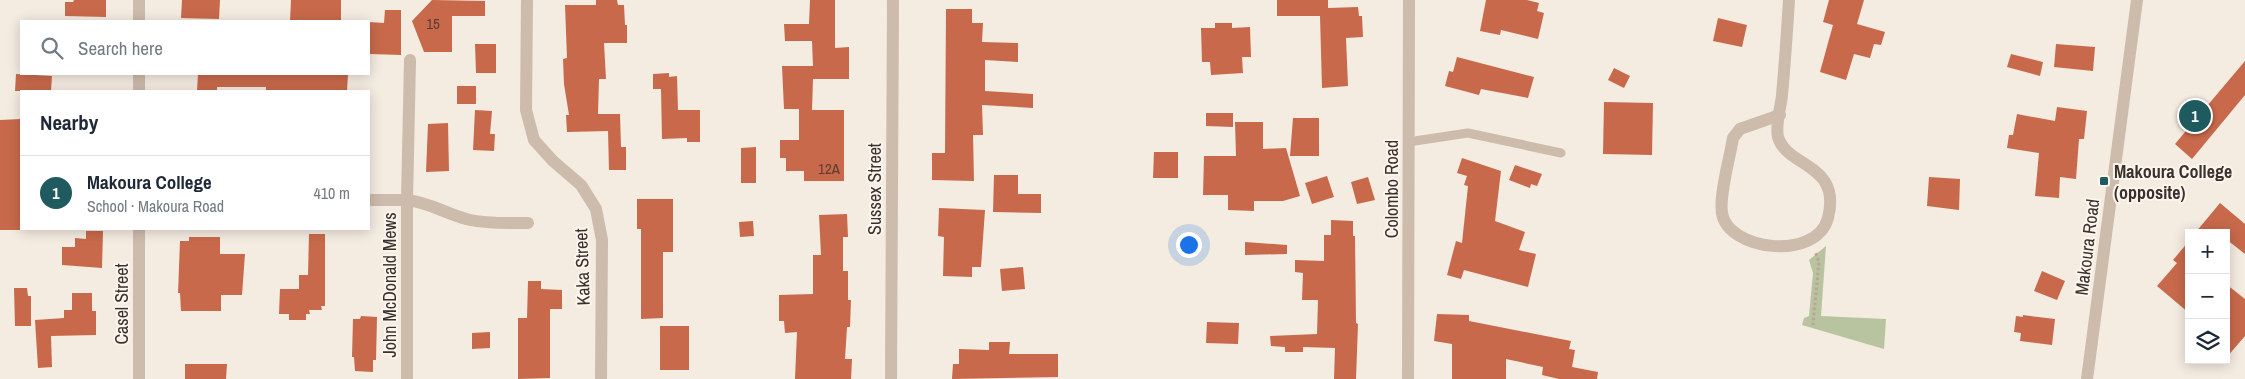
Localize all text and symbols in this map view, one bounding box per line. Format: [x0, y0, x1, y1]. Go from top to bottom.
house number: 15 [426, 13, 440, 34]
search box [20, 20, 370, 75]
icon: search [38, 34, 66, 62]
text: Search here [78, 35, 163, 61]
pin: 1 [2179, 97, 2211, 135]
text: Nearby [40, 108, 98, 137]
street label: Colombo Road [1379, 140, 1404, 238]
street label: Sussex Street [862, 143, 887, 235]
house number: 12A [818, 158, 841, 179]
place label: Makoura College (opposite) [2114, 159, 2232, 205]
text: Makoura College [87, 169, 212, 195]
marker: Makoura College (opposite) [2098, 175, 2110, 187]
text: 1 [52, 182, 60, 204]
text: 410 m [314, 182, 350, 204]
text: School · Makoura Road [87, 195, 224, 217]
street label: Makoura Road [2069, 197, 2105, 297]
street label: John McDonald Mews [377, 212, 402, 358]
street label: Kaka Street [568, 228, 596, 306]
map controls [2185, 229, 2230, 364]
button: + [2185, 229, 2230, 274]
your location [1176, 232, 1202, 258]
street label: Casel Street [109, 263, 134, 345]
button: − [2185, 274, 2230, 319]
button: layers [2185, 319, 2230, 364]

